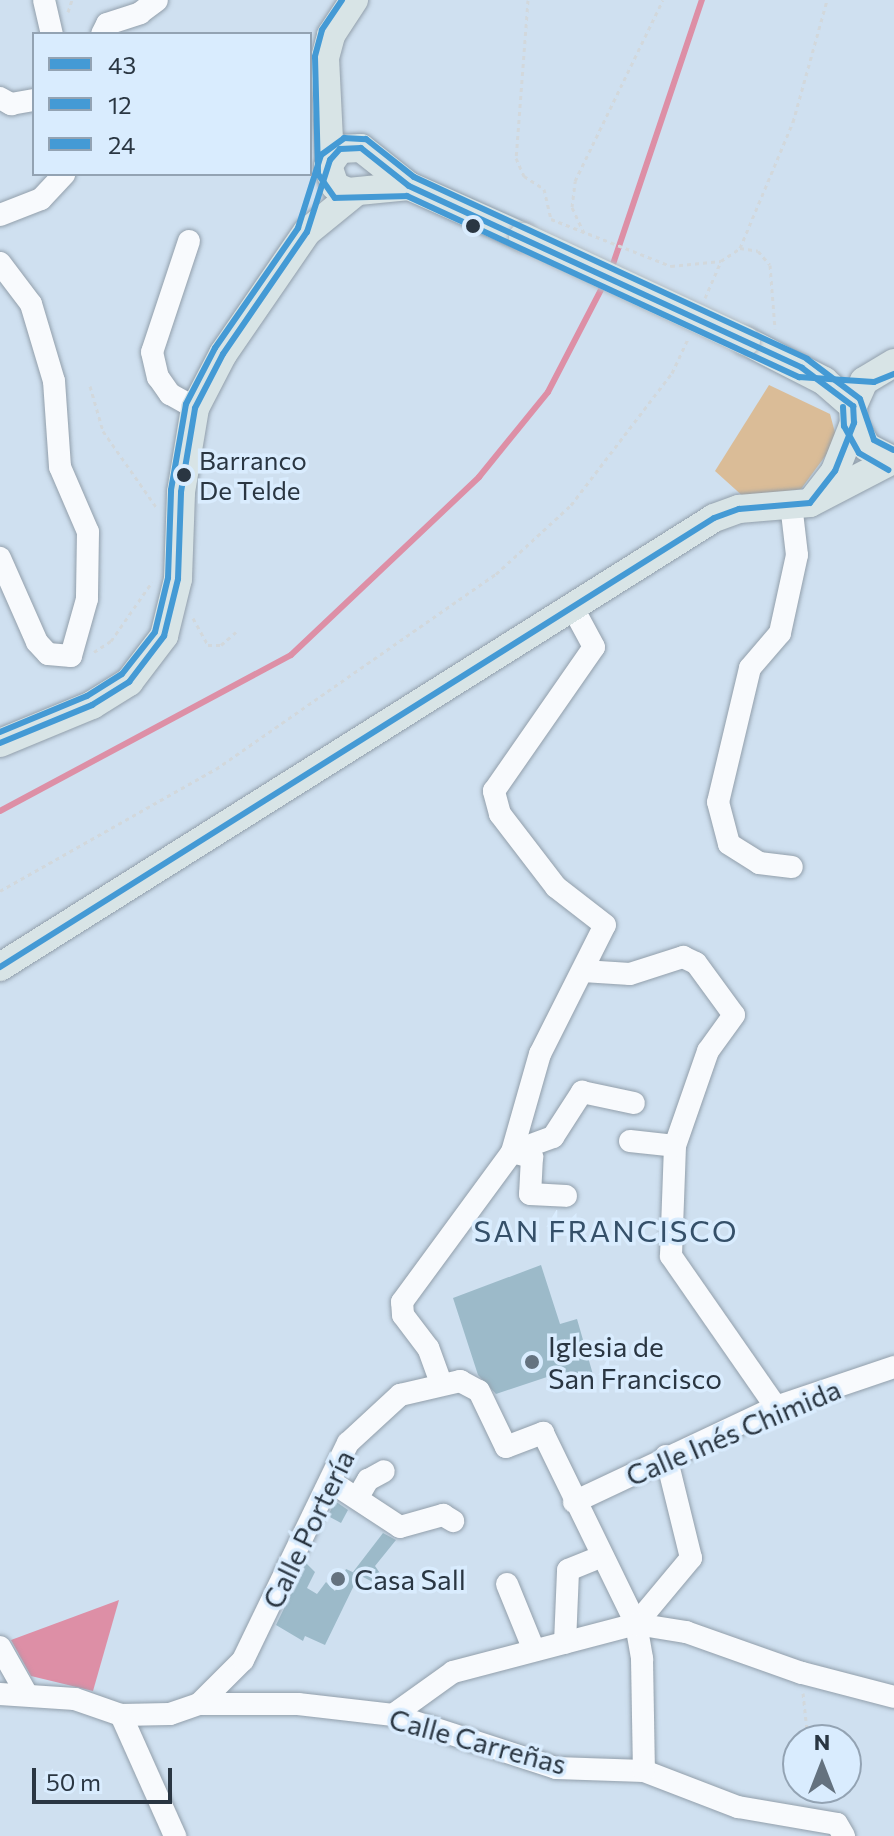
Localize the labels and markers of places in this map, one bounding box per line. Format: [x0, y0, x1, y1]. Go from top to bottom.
unlabelled marker [465, 218, 481, 234]
place label: Barranco De Telde [199, 444, 307, 506]
marker: Barranco De Telde [176, 467, 192, 483]
place label: Iglesia de San Francisco [548, 1329, 722, 1395]
marker: Iglesia de San Francisco [523, 1353, 541, 1371]
place label: Casa Sall [354, 1562, 466, 1596]
marker: Casa Sall [329, 1570, 347, 1588]

